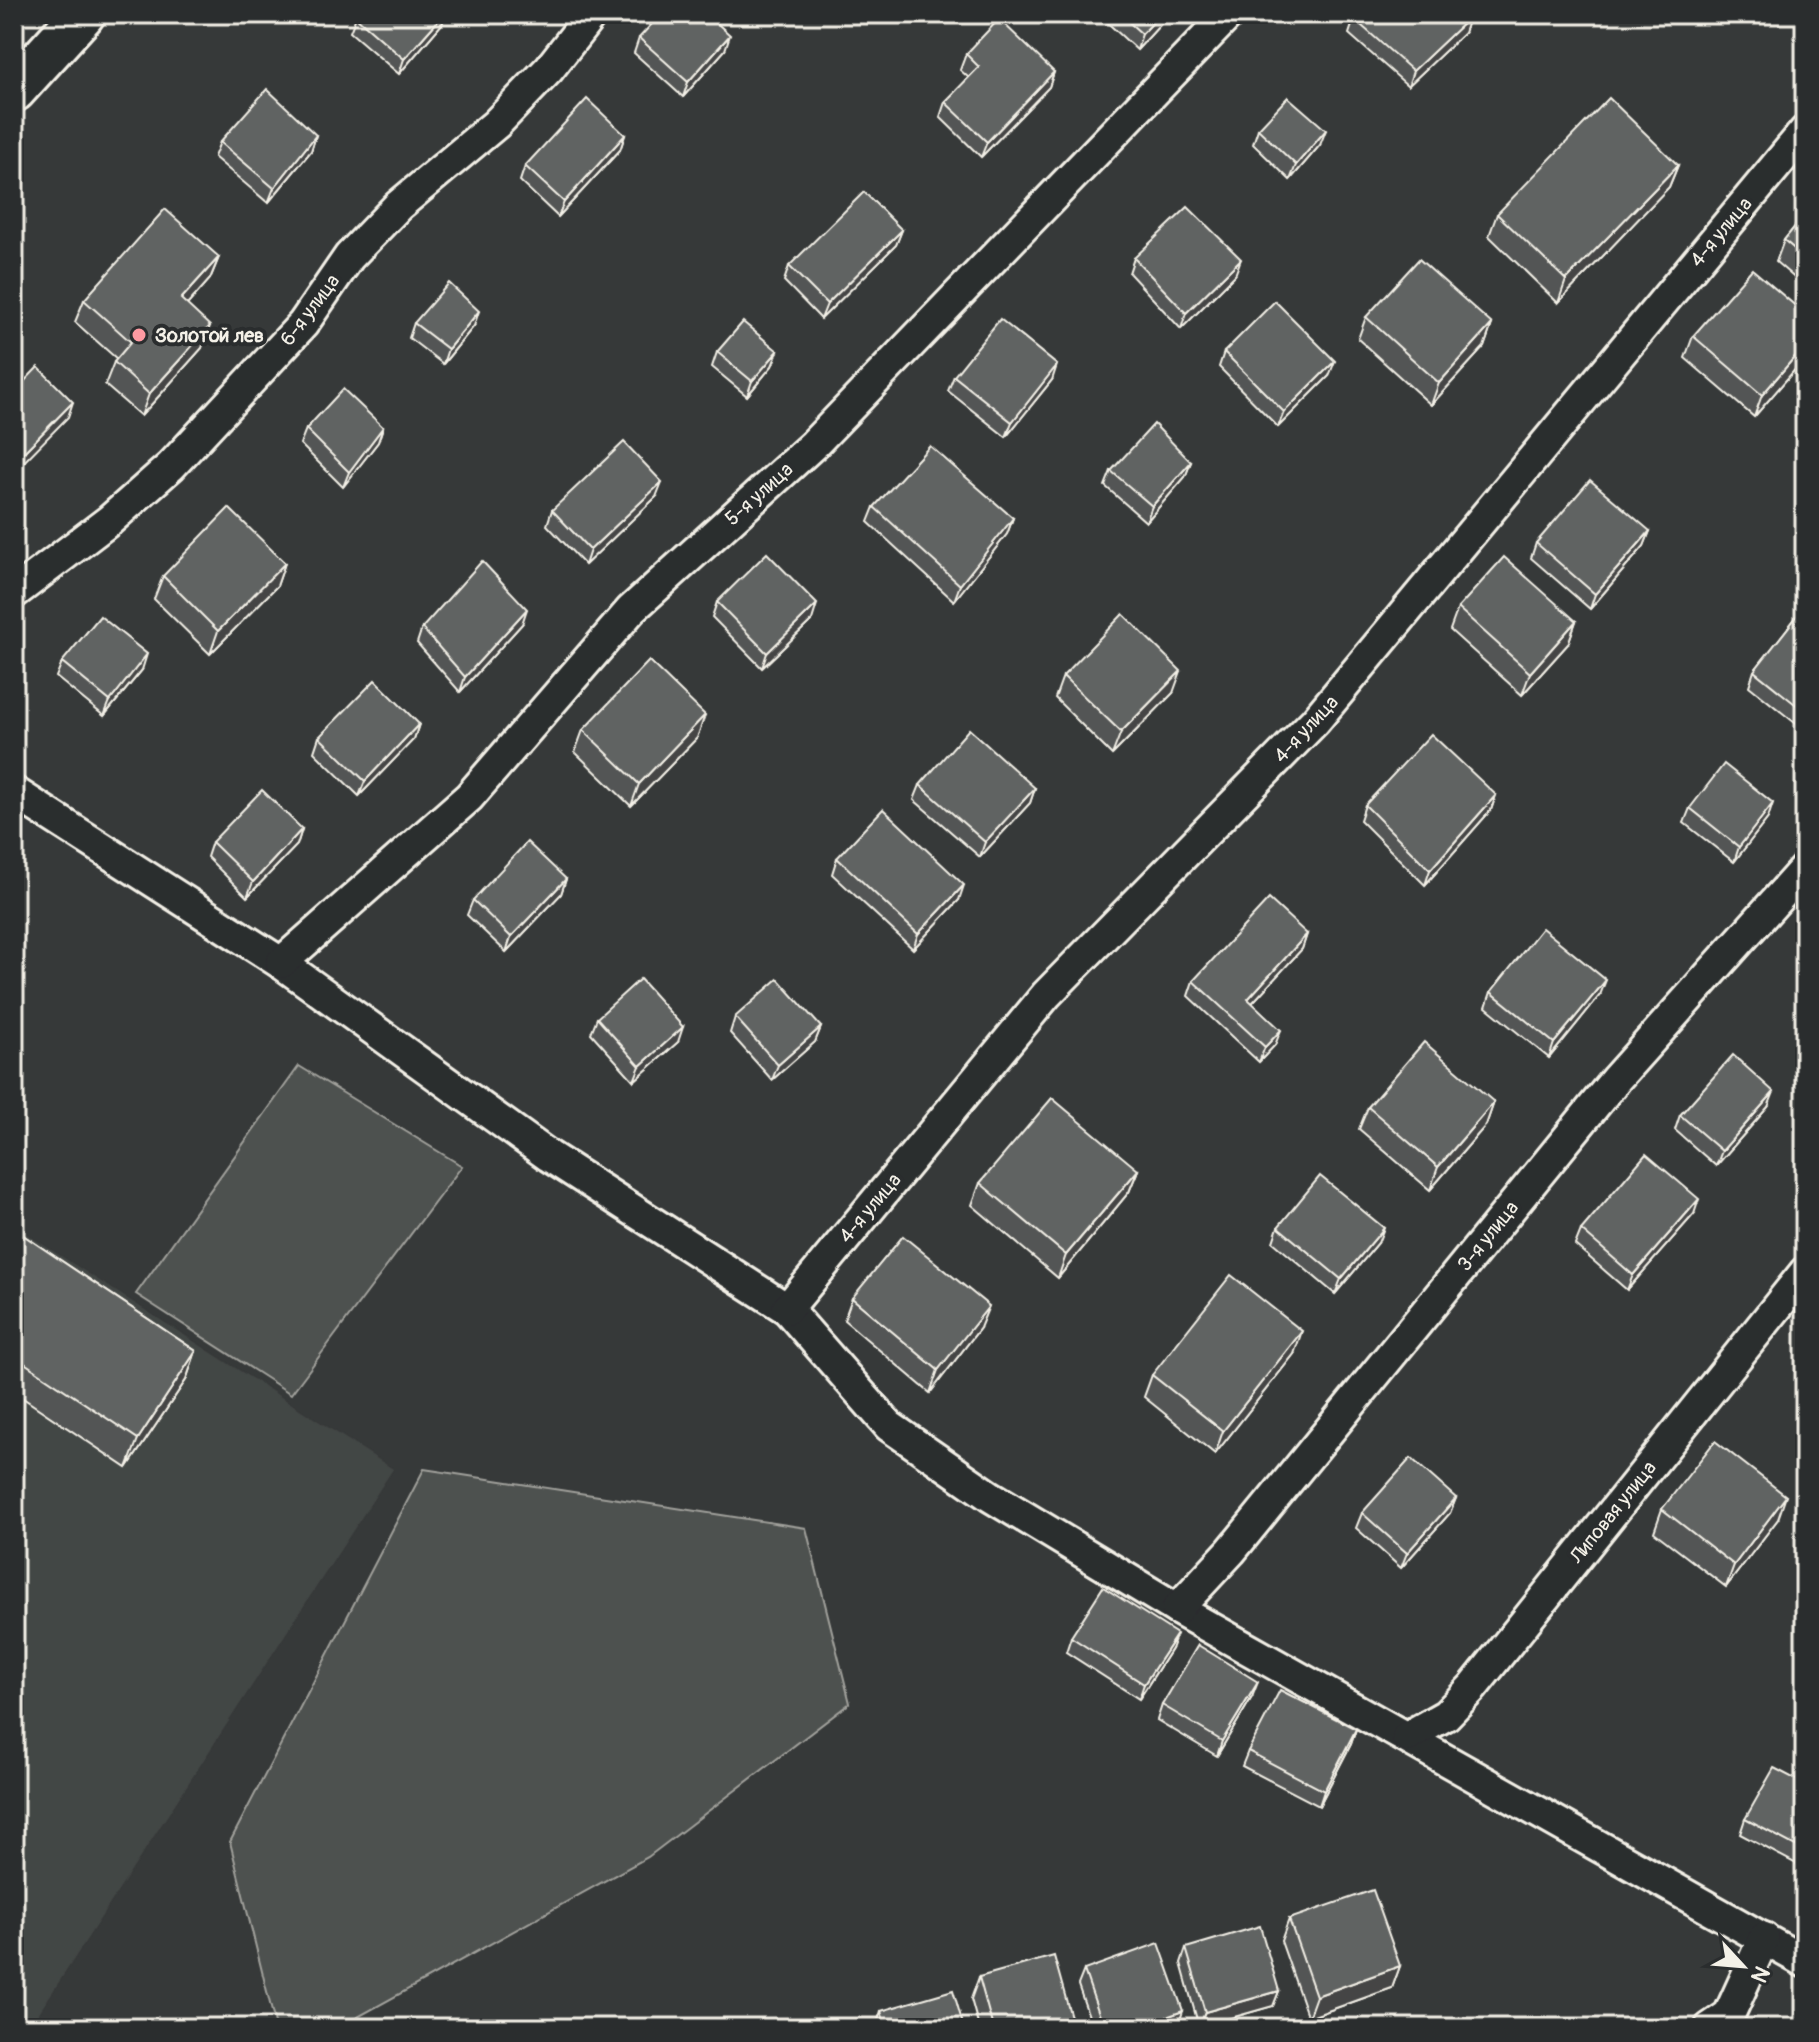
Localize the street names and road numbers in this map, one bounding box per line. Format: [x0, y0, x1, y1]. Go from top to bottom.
street label: 4-я улица [1685, 192, 1757, 272]
street label: 6-я улица [275, 269, 345, 351]
street label: 5-я улица [720, 457, 798, 531]
street label: 4-я улица [1268, 690, 1344, 768]
street label: 4-я улица [834, 1168, 906, 1248]
street label: 3-я улица [1452, 1196, 1524, 1276]
street label: Липовая улица [1563, 1456, 1662, 1569]

